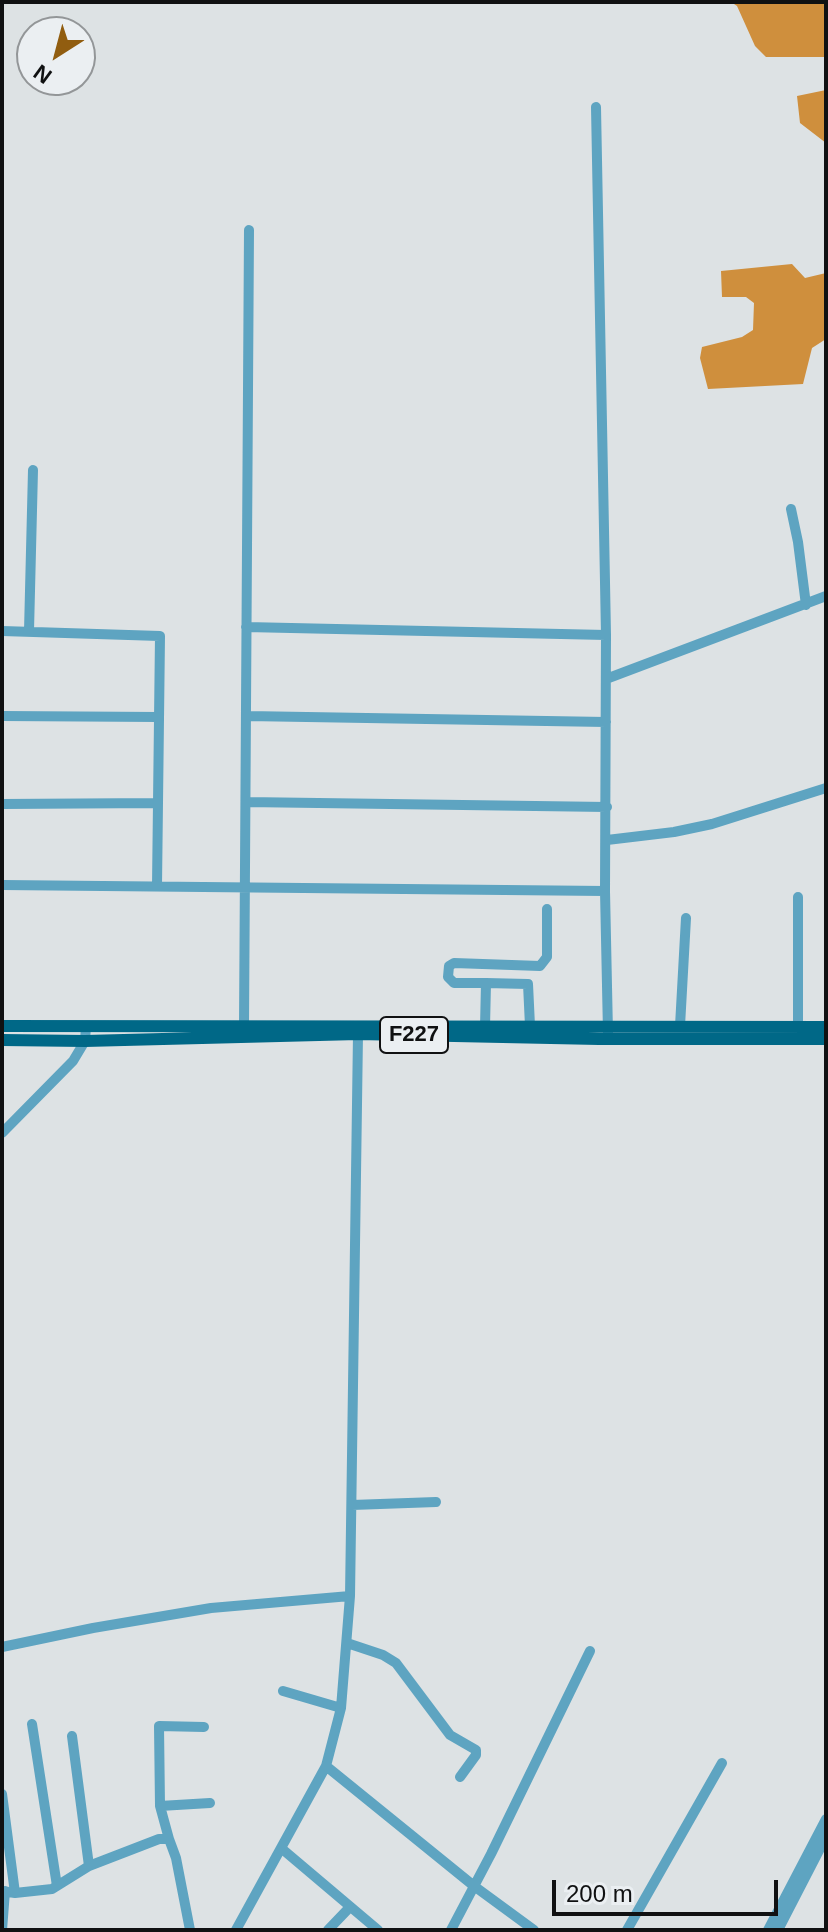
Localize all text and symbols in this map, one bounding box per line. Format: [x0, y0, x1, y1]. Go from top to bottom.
north arrow [16, 16, 96, 96]
text: N [29, 59, 57, 89]
road number: F227 [380, 1017, 448, 1053]
scale bar [556, 1864, 782, 1914]
text: 200 m [566, 1880, 633, 1907]

